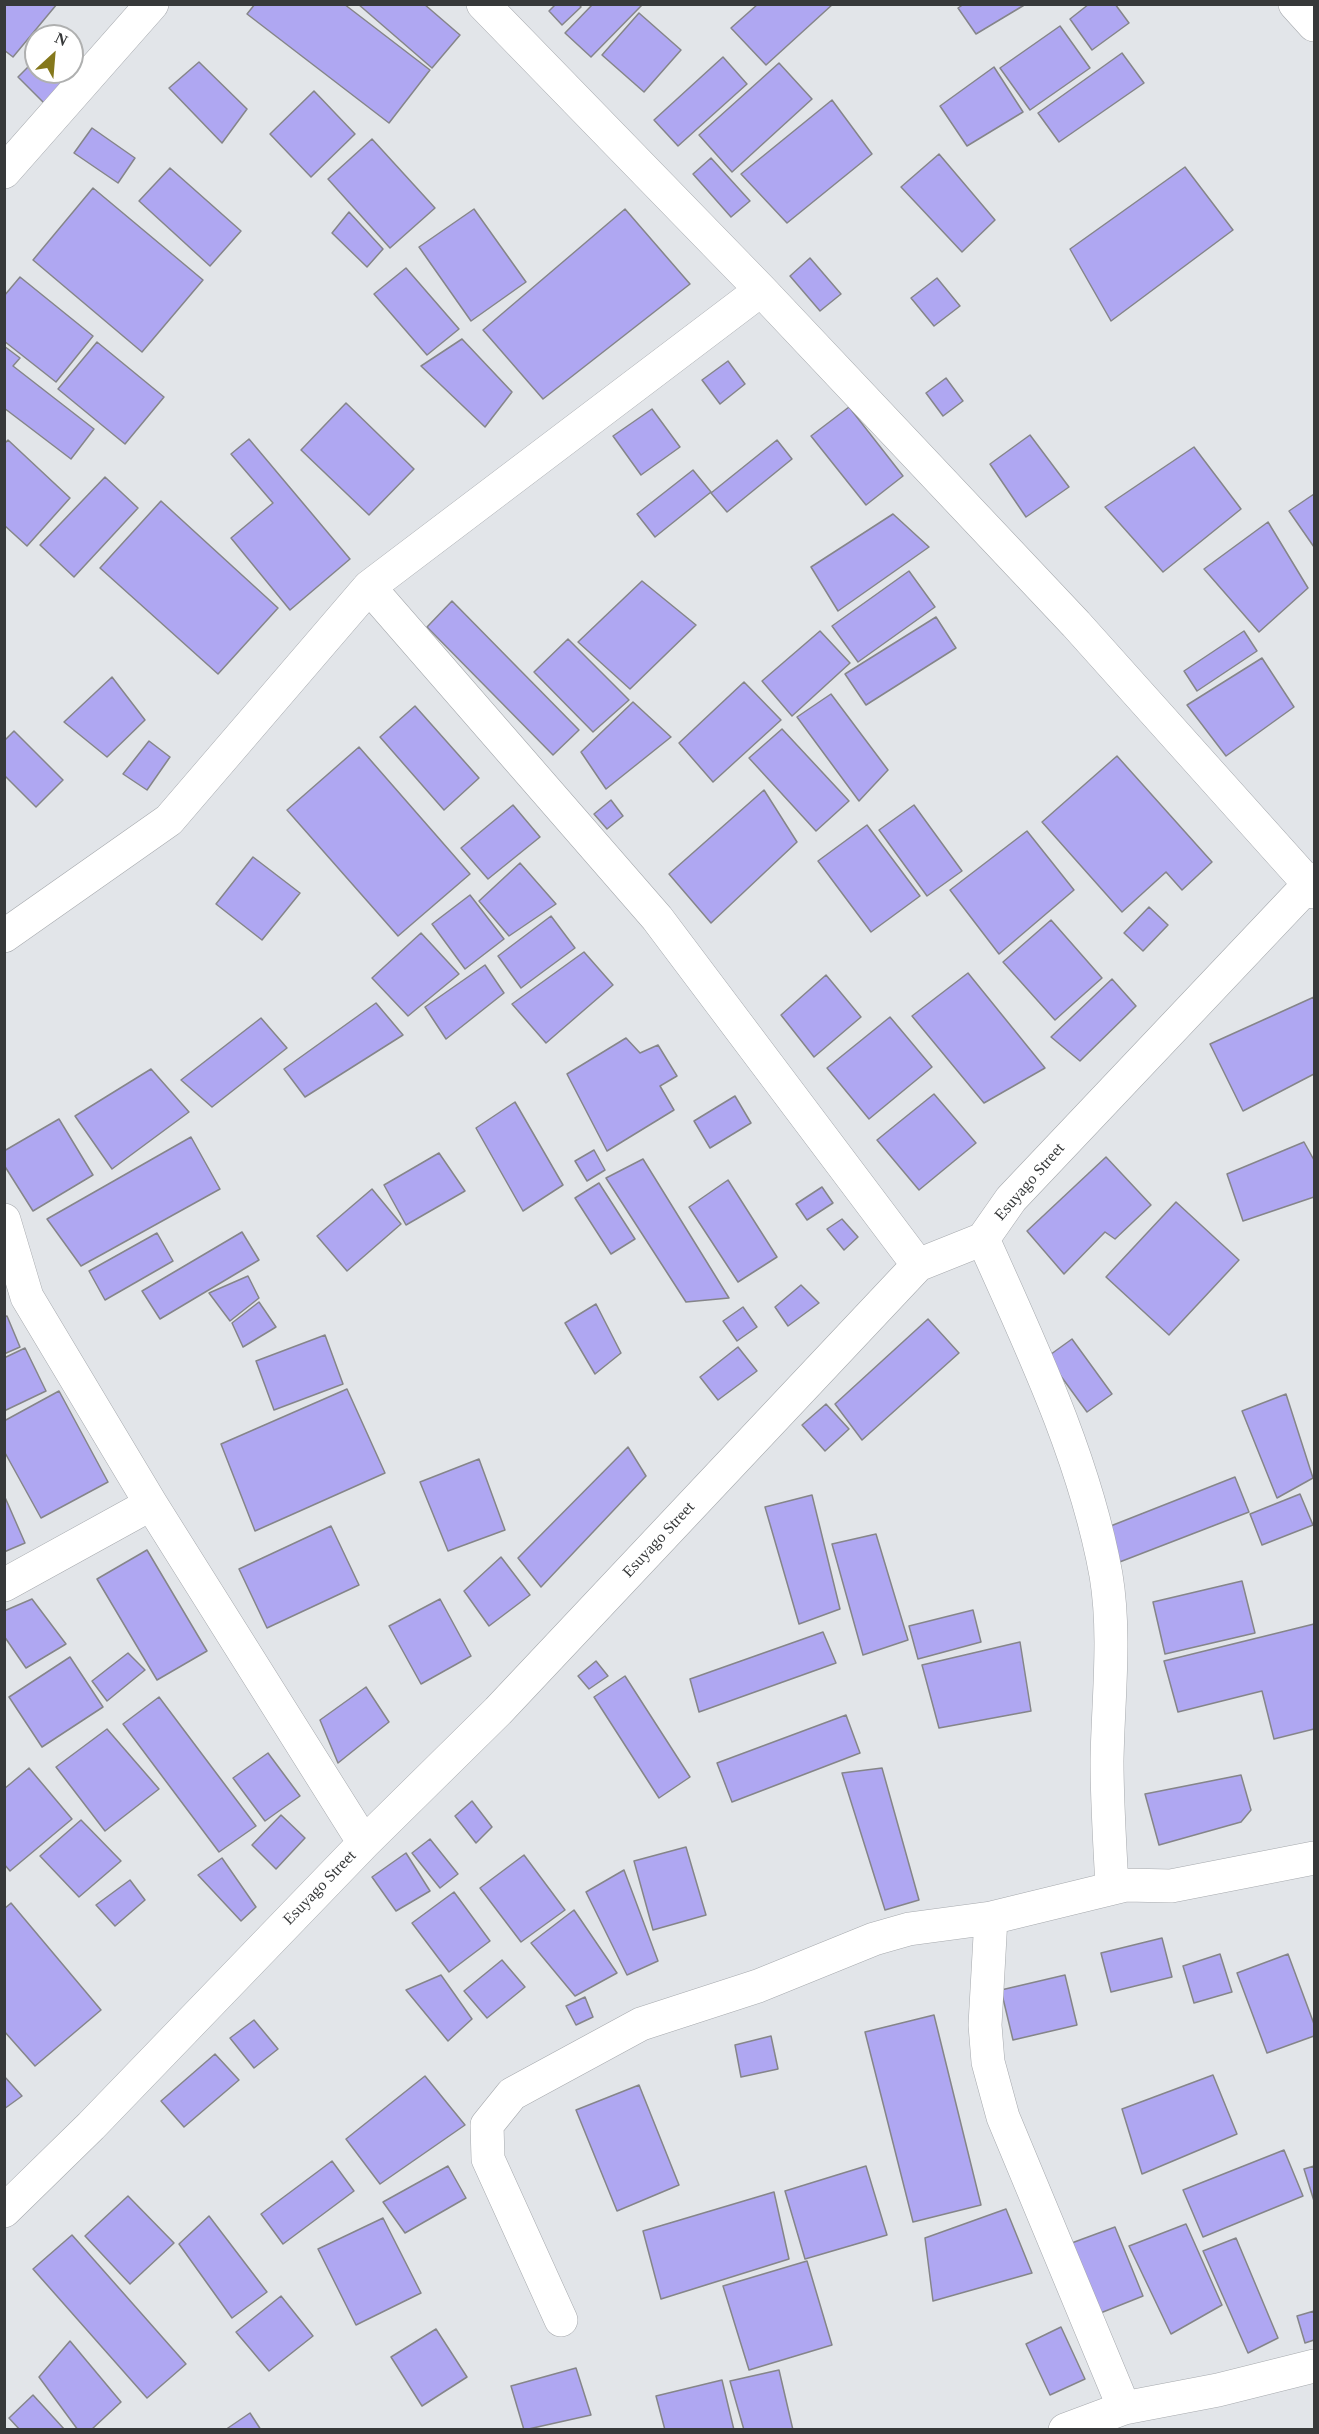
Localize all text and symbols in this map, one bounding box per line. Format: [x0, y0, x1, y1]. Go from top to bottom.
north arrow [24, 24, 84, 84]
text: N [52, 29, 70, 49]
street label: Esuyago Street [991, 1139, 1069, 1225]
street label: Esuyago Street [619, 1498, 699, 1582]
street label: Esuyago Street [280, 1847, 360, 1929]

